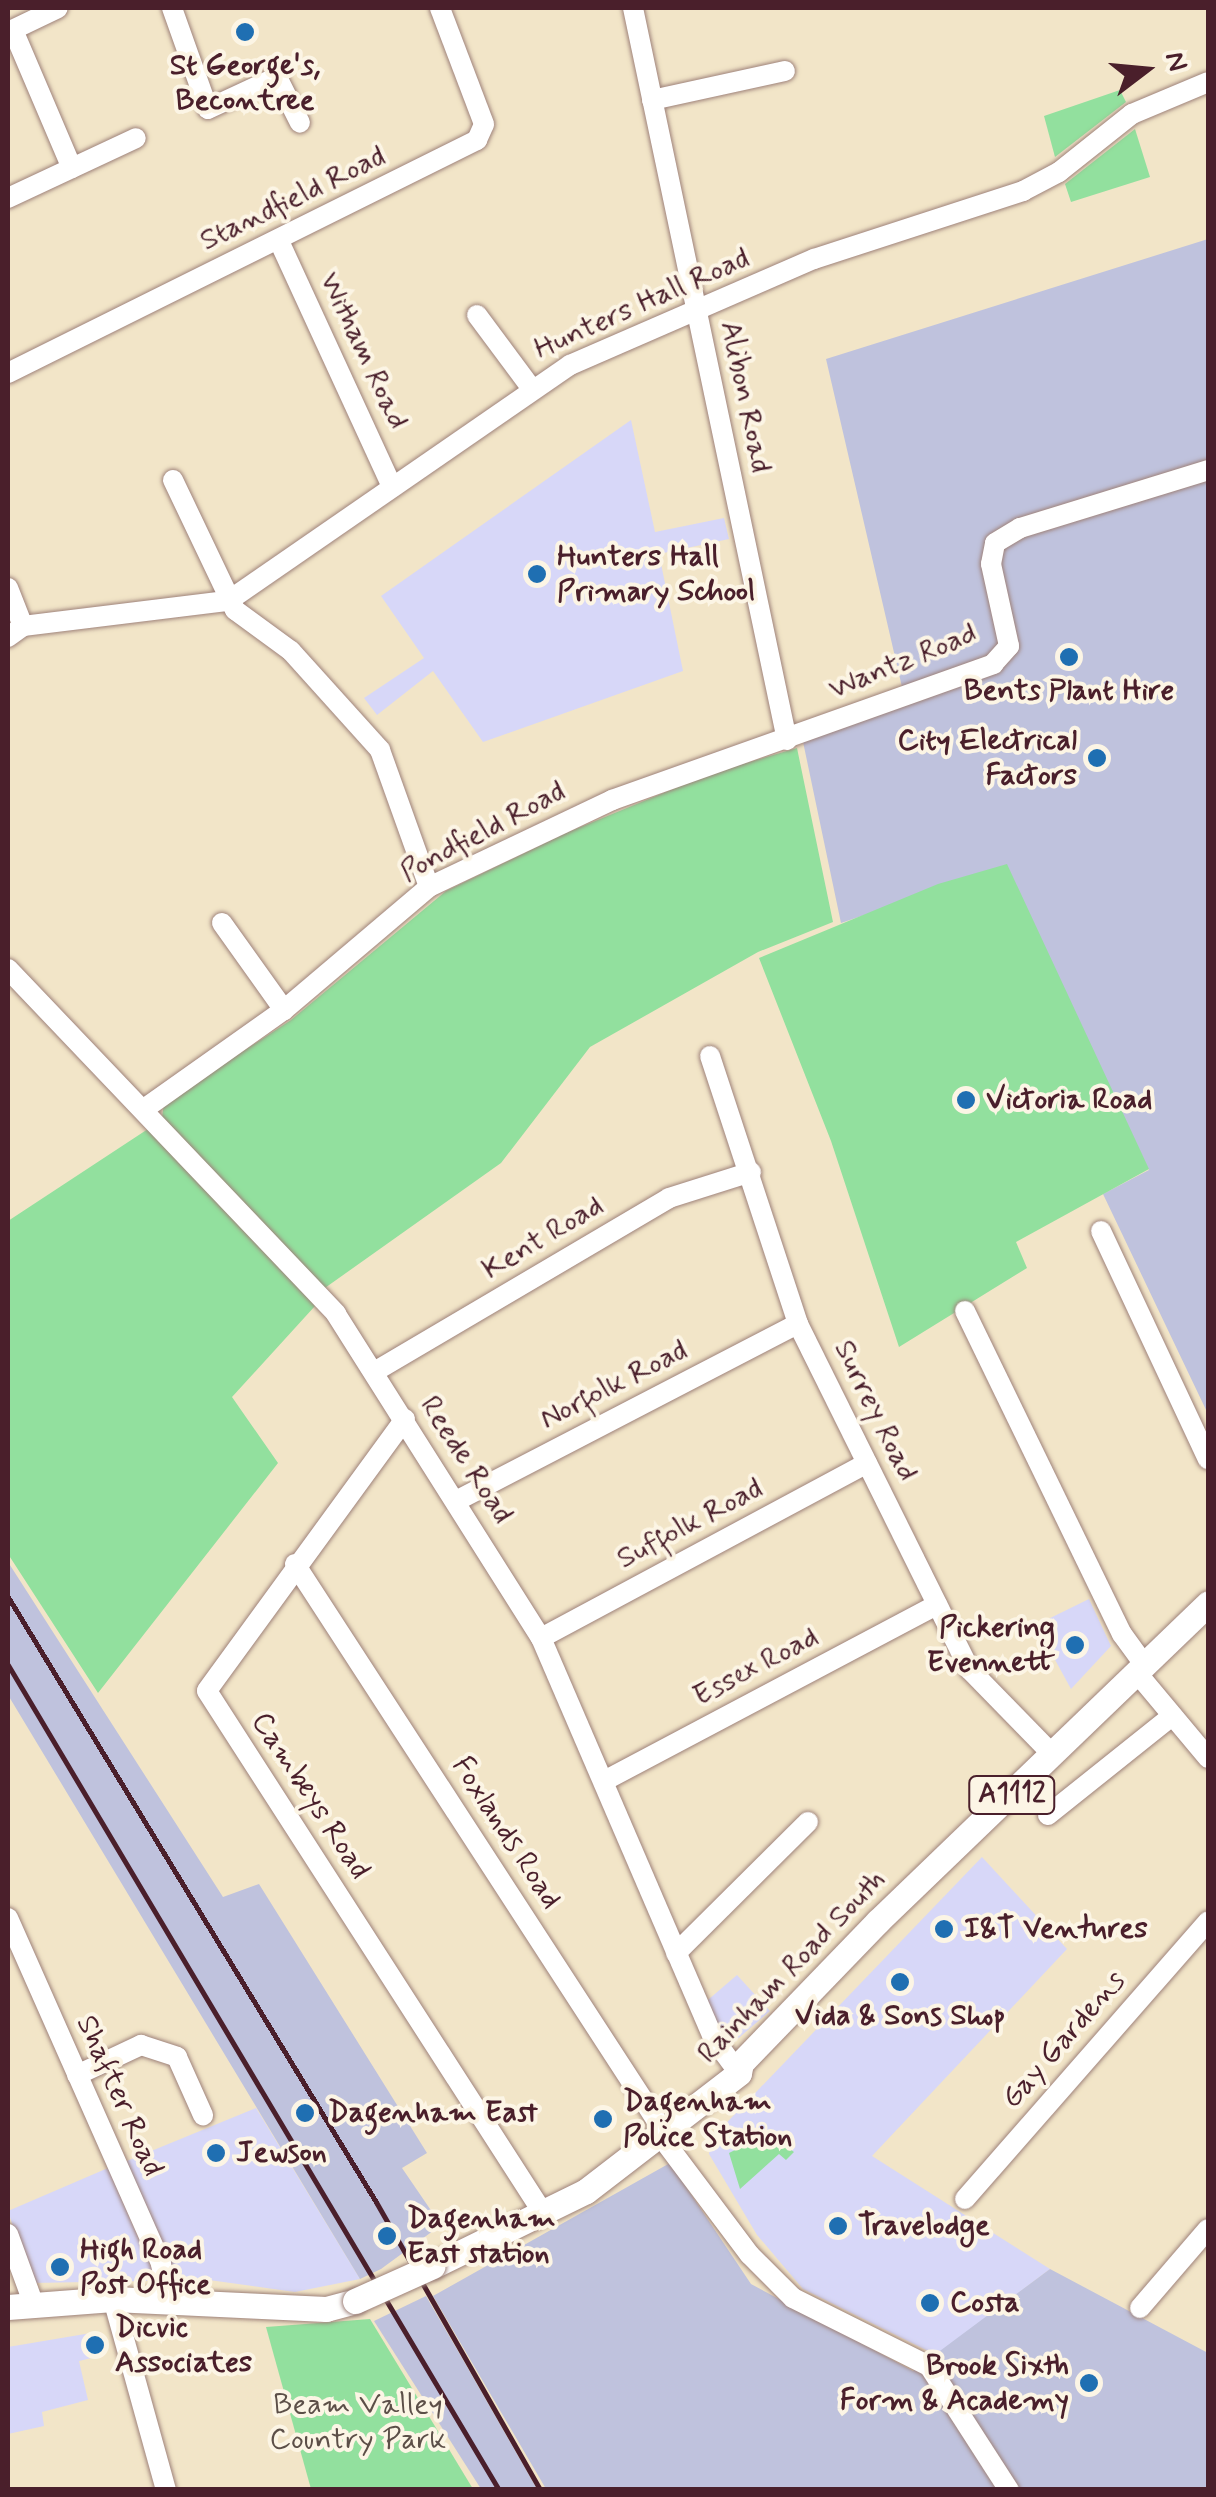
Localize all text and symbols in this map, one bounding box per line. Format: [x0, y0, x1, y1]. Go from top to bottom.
north arrow [1096, 20, 1196, 120]
marker: St George's, Becontree [234, 21, 256, 43]
place label: St George's, Becontree [170, 48, 320, 118]
text: N [1155, 48, 1196, 76]
street label: Standfield Road [195, 139, 391, 259]
street label: Hunters Hall Road [530, 241, 754, 367]
street label: Witham Road [311, 268, 415, 434]
street label: Alibon Road [712, 320, 778, 474]
place label: Hunters Hall Primary School [557, 539, 755, 610]
marker: Hunters Hall Primary School [526, 563, 548, 585]
street label: Wantz Road [824, 616, 982, 708]
marker: Bents Plant Hire [1058, 646, 1080, 668]
place label: Bents Plant Hire [956, 673, 1182, 709]
place label: City Electrical Factors [901, 723, 1077, 794]
marker: City Electrical Factors [1086, 747, 1108, 769]
street label: Pondfield Road [395, 774, 571, 890]
place label: Victoria Road [986, 1082, 1152, 1118]
marker: Victoria Road [955, 1089, 977, 1111]
street label: Kent Road [476, 1188, 610, 1288]
street label: Norfolk Road [535, 1333, 693, 1437]
street label: Surrey Road [825, 1334, 925, 1488]
street label: Reede Road [412, 1390, 520, 1530]
street label: Suffolk Road [612, 1471, 768, 1577]
place label: Pickering Evennett [927, 1610, 1055, 1680]
street label: Essex Road [687, 1619, 825, 1715]
marker: Pickering Evennett [1064, 1634, 1086, 1656]
street label: Cambeys Road [243, 1706, 377, 1886]
street label: Foxlands Road [443, 1750, 569, 1916]
road number: A1112 [967, 1772, 1057, 1818]
street label: Rainham Road South [691, 1863, 893, 2071]
place label: I&T Ventures [964, 1911, 1141, 1947]
marker: I&T Ventures [933, 1918, 955, 1940]
street label: Gay Gardens [998, 1967, 1130, 2113]
marker: Vida & Sons Shop [889, 1971, 911, 1993]
place label: Vida & Sons Shop [795, 1998, 1005, 2034]
street label: Shafter Road [68, 2011, 170, 2181]
place label: Dagenham Police Station [623, 2084, 791, 2154]
place label: Dagenham East [328, 2095, 538, 2131]
marker: Dagenham East [292, 2100, 318, 2126]
marker: Dagenham Police Station [592, 2108, 614, 2130]
place label: Jewson [236, 2135, 327, 2171]
marker: Jewson [205, 2142, 227, 2164]
place label: Dagenham East station [407, 2201, 556, 2272]
place label: Travelodge [858, 2208, 990, 2244]
marker: Travelodge [827, 2215, 849, 2237]
marker: Dagenham East station [376, 2225, 398, 2247]
place label: High Road Post Office [80, 2232, 211, 2302]
marker: High Road Post Office [49, 2256, 71, 2278]
place label: Costa [950, 2285, 1020, 2321]
marker: Costa [919, 2292, 941, 2314]
place label: Dicvic Associates [115, 2310, 252, 2380]
marker: Dicvic Associates [84, 2334, 106, 2356]
place label: Brook Sixth Form & Academy [840, 2348, 1069, 2418]
marker: Brook Sixth Form & Academy [1078, 2372, 1100, 2394]
park label: Beam Valley Country Park [272, 2387, 444, 2458]

